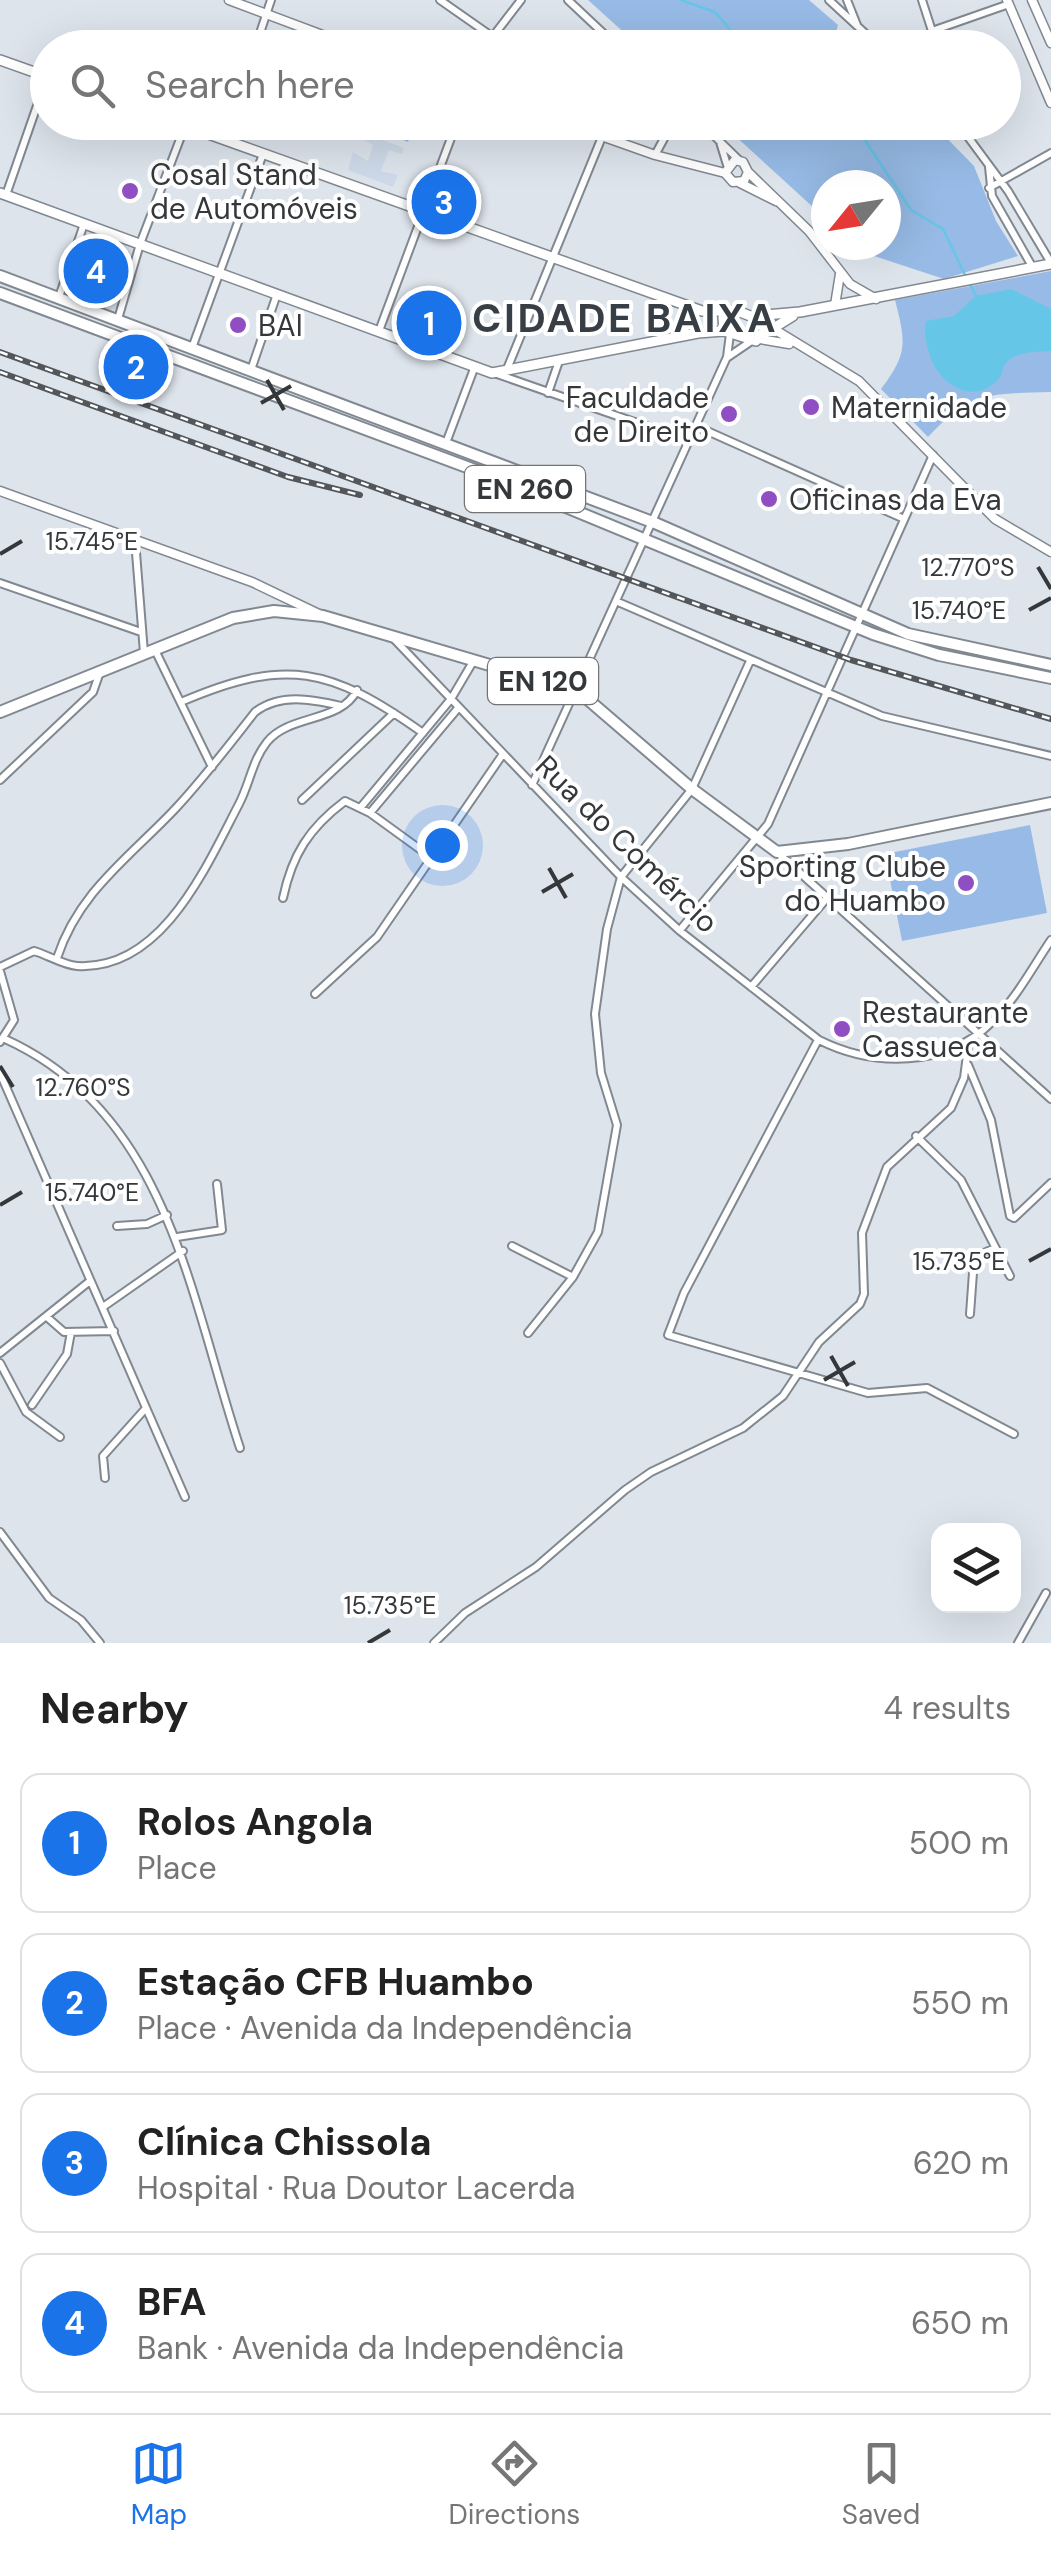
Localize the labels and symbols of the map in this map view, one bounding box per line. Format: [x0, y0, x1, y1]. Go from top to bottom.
place label: Cosal Stand de Automóveis [150, 155, 358, 228]
pin: 3 [412, 164, 476, 240]
north arrow [811, 170, 901, 260]
marker: Cosal Stand de Automóveis [119, 180, 141, 202]
pin: 4 [64, 234, 128, 308]
pin: 1 [396, 286, 462, 360]
district label: CIDADE BAIXA [472, 292, 778, 344]
place label: BAI [258, 306, 303, 345]
marker: BAI [227, 314, 249, 336]
pin: 2 [104, 330, 168, 404]
place label: Faculdade de Direito [566, 378, 709, 451]
place label: Maternidade [831, 388, 1007, 427]
marker: Maternidade [800, 396, 822, 418]
marker: Faculdade de Direito [718, 403, 740, 425]
road number: EN 260 [465, 466, 585, 512]
place label: Oficinas da Eva [789, 480, 1002, 519]
marker: Oficinas da Eva [758, 488, 780, 510]
text: 15.745°E [46, 525, 138, 558]
text: 12.770°S [922, 551, 1014, 584]
text: 15.740°E [912, 594, 1006, 627]
road number: EN 120 [488, 658, 598, 704]
street label: Rua do Comércio [527, 747, 727, 941]
your location [417, 820, 468, 871]
place label: Sporting Clube do Huambo [739, 847, 946, 920]
marker: Sporting Clube do Huambo [955, 872, 977, 894]
place label: Restaurante Cassueca [862, 993, 1029, 1066]
marker: Restaurante Cassueca [831, 1018, 853, 1040]
text: 12.760°S [36, 1071, 130, 1104]
text: 15.740°E [45, 1176, 139, 1209]
text: 15.735°E [913, 1245, 1005, 1278]
text: 15.735°E [344, 1589, 436, 1622]

